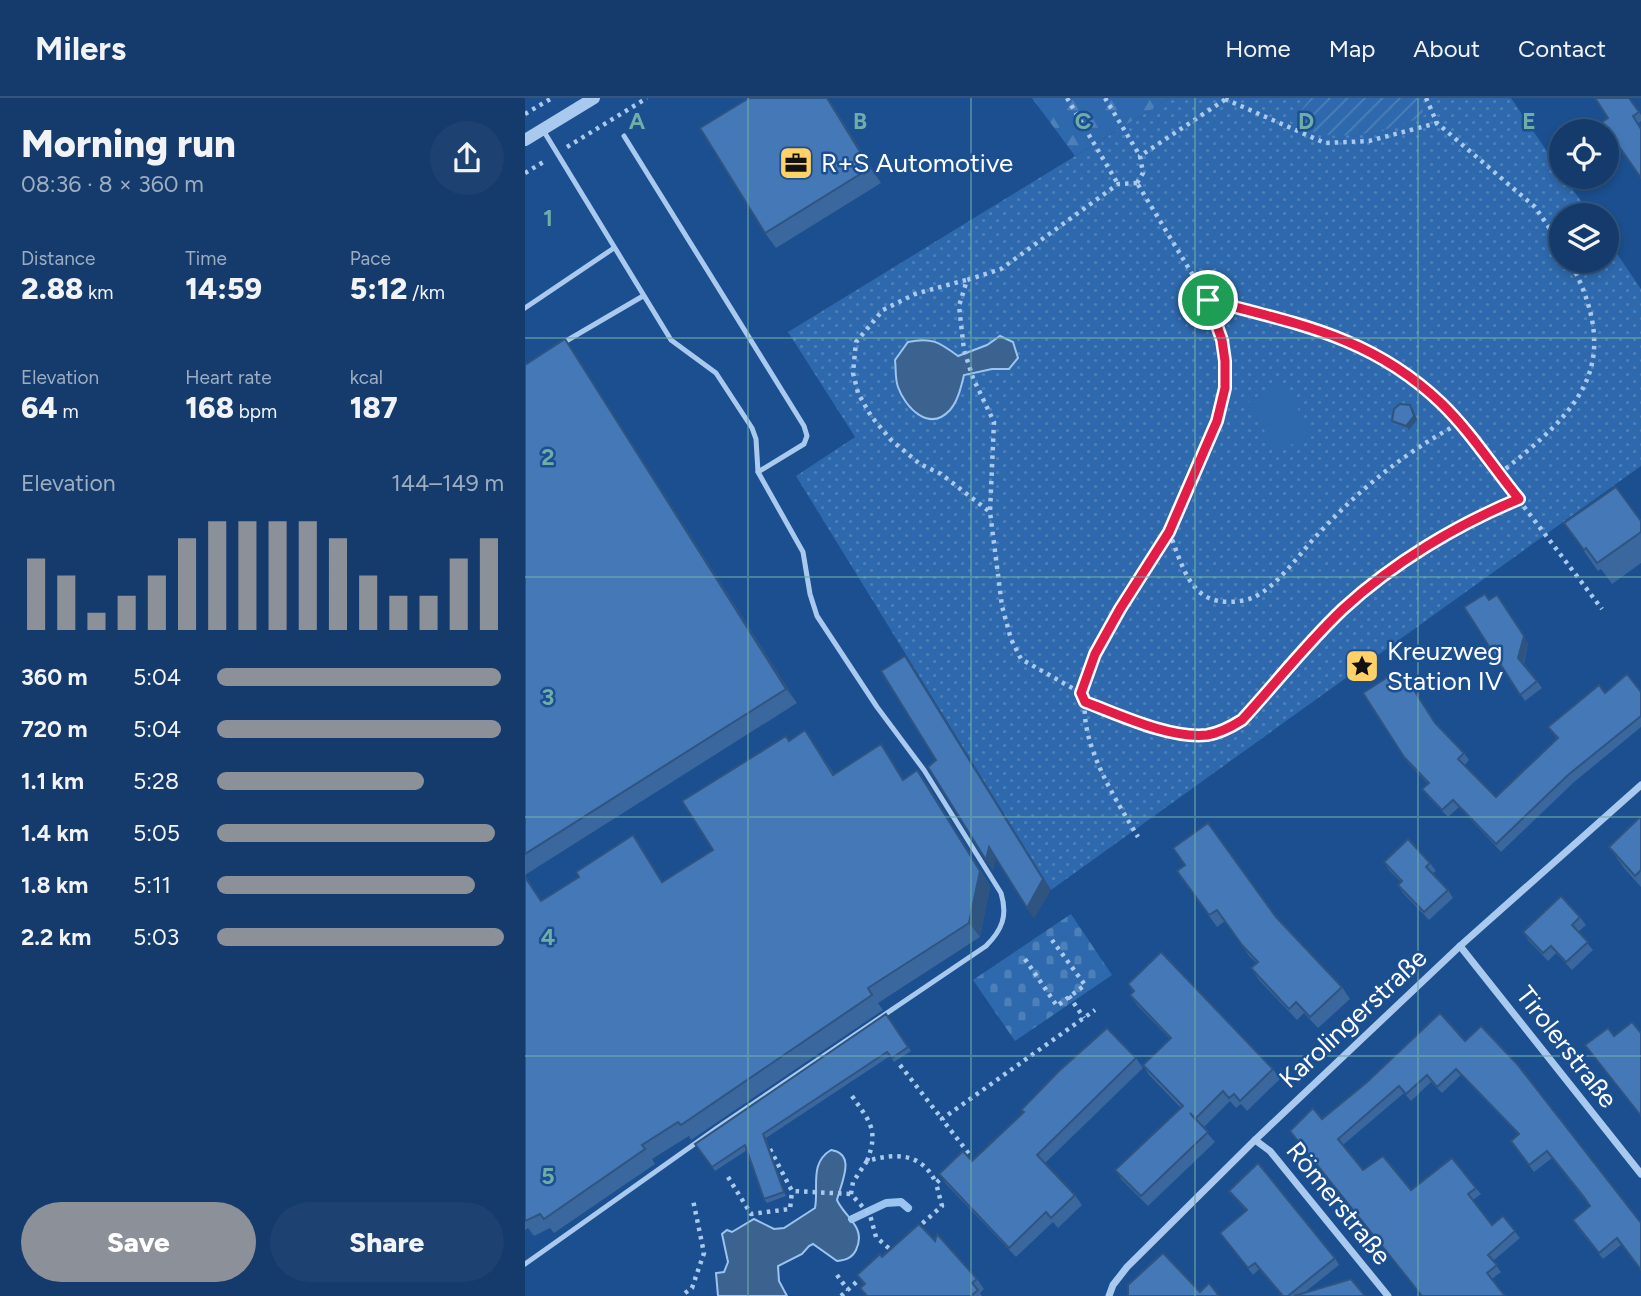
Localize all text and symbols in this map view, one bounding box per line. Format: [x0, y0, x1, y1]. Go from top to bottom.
text: Milers [35, 29, 126, 68]
text: Home [1225, 34, 1291, 63]
text: Map [1329, 34, 1375, 63]
text: About [1413, 34, 1480, 63]
text: Contact [1518, 34, 1606, 63]
text: A [629, 107, 646, 135]
text: B [853, 107, 867, 135]
text: C [1075, 107, 1092, 135]
text: D [1298, 107, 1314, 135]
text: E [1522, 107, 1536, 135]
map controls [1549, 119, 1619, 273]
button: locate [1549, 119, 1619, 189]
text: Morning run [21, 121, 236, 167]
button: share [430, 121, 504, 195]
office icon: R+S Automotive [777, 144, 815, 182]
place label: R+S Automotive [821, 147, 1013, 179]
text: 08:36 · 8 × 360 m [21, 170, 204, 198]
button: layers [1549, 203, 1619, 273]
text: 1 [543, 204, 553, 232]
text: Distance [21, 247, 95, 270]
text: Time [185, 247, 227, 270]
text: Pace [350, 247, 391, 270]
text: 2.88 [21, 270, 83, 307]
text: 14:59 [185, 270, 262, 307]
text: 5:12 [350, 270, 407, 307]
pin [1178, 270, 1238, 330]
text: km [83, 281, 113, 304]
text: /km [407, 281, 445, 304]
icon: arrive [1189, 281, 1227, 319]
text: Elevation [21, 366, 99, 389]
text: Heart rate [185, 366, 272, 389]
text: kcal [350, 366, 383, 389]
text: 64 [21, 389, 58, 426]
text: 168 [185, 389, 234, 426]
text: 187 [350, 389, 398, 426]
text: m [58, 400, 79, 423]
text: bpm [234, 400, 277, 423]
text: 2 [541, 443, 555, 471]
text: Elevation [21, 469, 116, 497]
text: 144–149 m [391, 469, 504, 497]
place label: Kreuzweg Station IV [1387, 635, 1503, 697]
place icon: Kreuzweg Station IV [1343, 647, 1381, 685]
text: 360 m [21, 663, 88, 691]
text: 5:04 [133, 663, 181, 691]
text: 3 [542, 683, 554, 711]
text: 720 m [21, 715, 88, 743]
text: 5:04 [133, 715, 181, 743]
text: 1.1 km [21, 767, 84, 795]
text: 5:28 [133, 767, 179, 795]
text: 1.4 km [21, 819, 89, 847]
text: 5:05 [133, 819, 180, 847]
text: 1.8 km [21, 871, 88, 899]
text: 5:11 [133, 871, 171, 899]
text: 2.2 km [21, 923, 91, 951]
text: 5:03 [133, 923, 179, 951]
text: 4 [541, 923, 555, 951]
street label: Karolingerstraße [1273, 941, 1433, 1095]
street label: Tirolerstraße [1510, 980, 1624, 1114]
street label: Römerstraße [1280, 1135, 1398, 1271]
text: 5 [541, 1162, 555, 1190]
button: Save [21, 1202, 256, 1282]
button: Share [270, 1202, 504, 1282]

